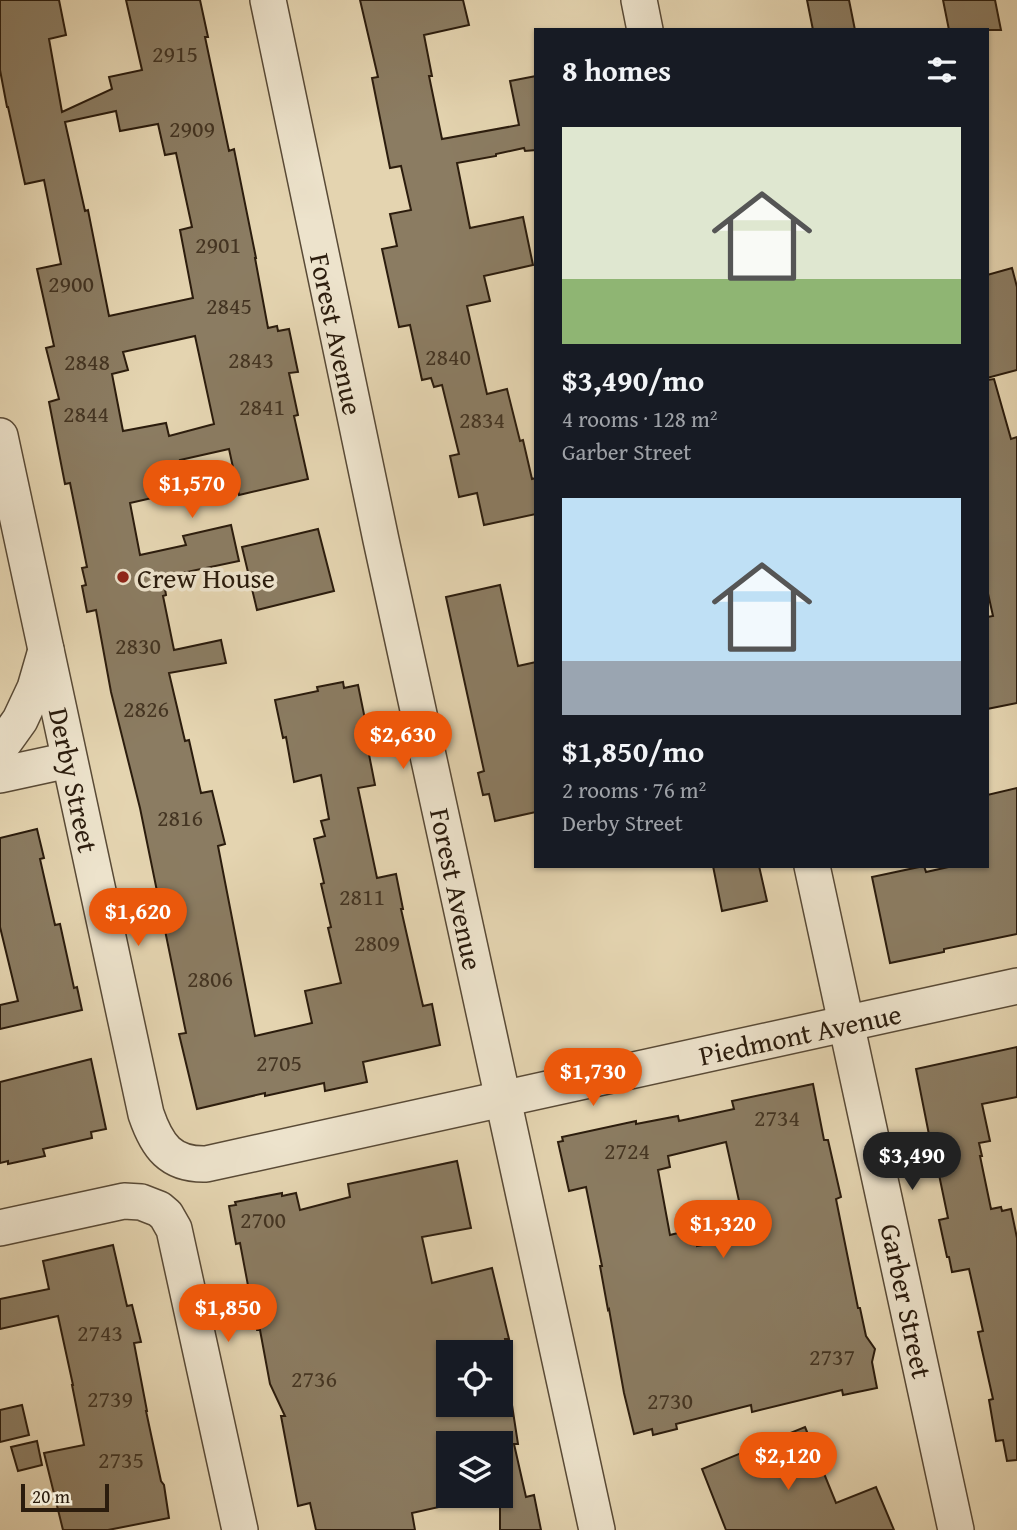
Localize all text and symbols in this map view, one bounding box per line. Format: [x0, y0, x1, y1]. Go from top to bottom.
house number: 2915 [152, 36, 198, 71]
text: 8 homes [562, 48, 671, 92]
icon: filters [923, 51, 961, 89]
house number: 2909 [169, 111, 215, 146]
icon: home [699, 173, 825, 299]
house number: 2901 [195, 227, 241, 262]
street label: Forest Avenue [300, 249, 374, 419]
house number: 2900 [48, 266, 94, 301]
house number: 2845 [206, 288, 252, 323]
house number: 2840 [425, 339, 471, 374]
house number: 2843 [228, 342, 274, 377]
house number: 2848 [64, 344, 110, 379]
text: $3,490/mo [562, 358, 704, 402]
house number: 2841 [239, 389, 285, 424]
house number: 2844 [63, 396, 109, 431]
house number: 2834 [459, 402, 505, 437]
text: 4 rooms · 128 m² [562, 402, 717, 435]
text: Garber Street [562, 435, 691, 468]
pin: $1,570 [135, 461, 249, 520]
text: $1,570 [159, 466, 225, 499]
icon: home [699, 544, 825, 670]
place label: Crew House [137, 557, 275, 598]
marker: Crew House [115, 569, 131, 585]
house number: 2830 [115, 628, 161, 663]
house number: 2826 [123, 691, 169, 726]
street label: Derby Street [39, 704, 109, 856]
pin: $2,630 [346, 712, 460, 771]
text: $2,630 [370, 717, 436, 750]
text: $1,850/mo [562, 729, 704, 773]
text: 2 rooms · 76 m² [562, 773, 706, 806]
house number: 2816 [157, 800, 203, 835]
street label: Forest Avenue [420, 804, 494, 974]
text: Derby Street [562, 806, 683, 839]
house number: 2811 [339, 879, 385, 914]
pin: $1,620 [81, 888, 195, 948]
text: $1,620 [105, 894, 171, 927]
house number: 2809 [354, 925, 400, 960]
house number: 2806 [187, 961, 233, 996]
street label: Piedmont Avenue [695, 993, 905, 1075]
house number: 2705 [256, 1045, 302, 1080]
pin: $1,730 [536, 1048, 650, 1108]
text: $1,730 [560, 1054, 626, 1087]
house number: 2734 [754, 1100, 800, 1135]
pin: $3,490 [855, 1132, 969, 1192]
house number: 2724 [604, 1133, 650, 1168]
text: $3,490 [879, 1138, 945, 1171]
pin: $1,320 [666, 1200, 780, 1260]
house number: 2700 [240, 1202, 286, 1237]
text: $1,320 [690, 1206, 756, 1239]
street label: Garber Street [871, 1220, 943, 1382]
pin: $1,850 [171, 1284, 285, 1344]
text: $1,850 [195, 1290, 261, 1323]
house number: 2743 [77, 1315, 123, 1350]
house number: 2737 [809, 1339, 855, 1374]
map controls [436, 1340, 513, 1508]
button: locate [436, 1340, 513, 1417]
house number: 2736 [291, 1361, 337, 1396]
house number: 2739 [87, 1381, 133, 1416]
house number: 2730 [647, 1383, 693, 1418]
button: layers [436, 1431, 513, 1508]
pin: $2,120 [731, 1432, 845, 1492]
text: $2,120 [755, 1438, 821, 1471]
house number: 2735 [98, 1442, 144, 1477]
scale bar [21, 1481, 108, 1513]
text: 20 m [32, 1482, 70, 1510]

